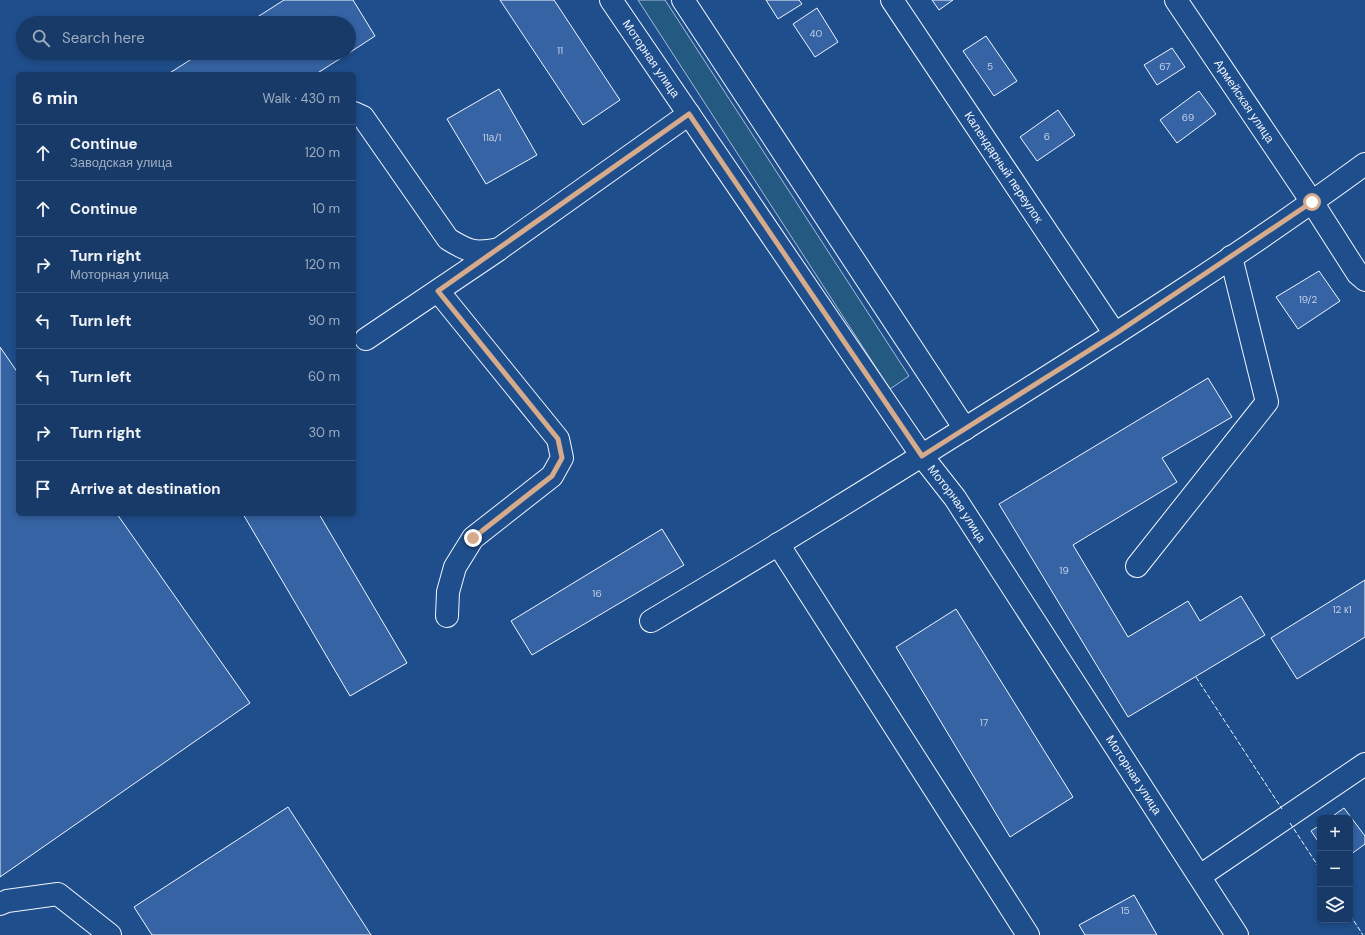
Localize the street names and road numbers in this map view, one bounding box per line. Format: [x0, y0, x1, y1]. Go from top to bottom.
street label: Моторная улица [619, 16, 684, 101]
street label: Армейская улица [1210, 56, 1278, 146]
street label: Календарный переулок [961, 108, 1047, 227]
street label: Моторная улица [924, 462, 990, 546]
street label: Моторная улица [1102, 732, 1165, 818]

